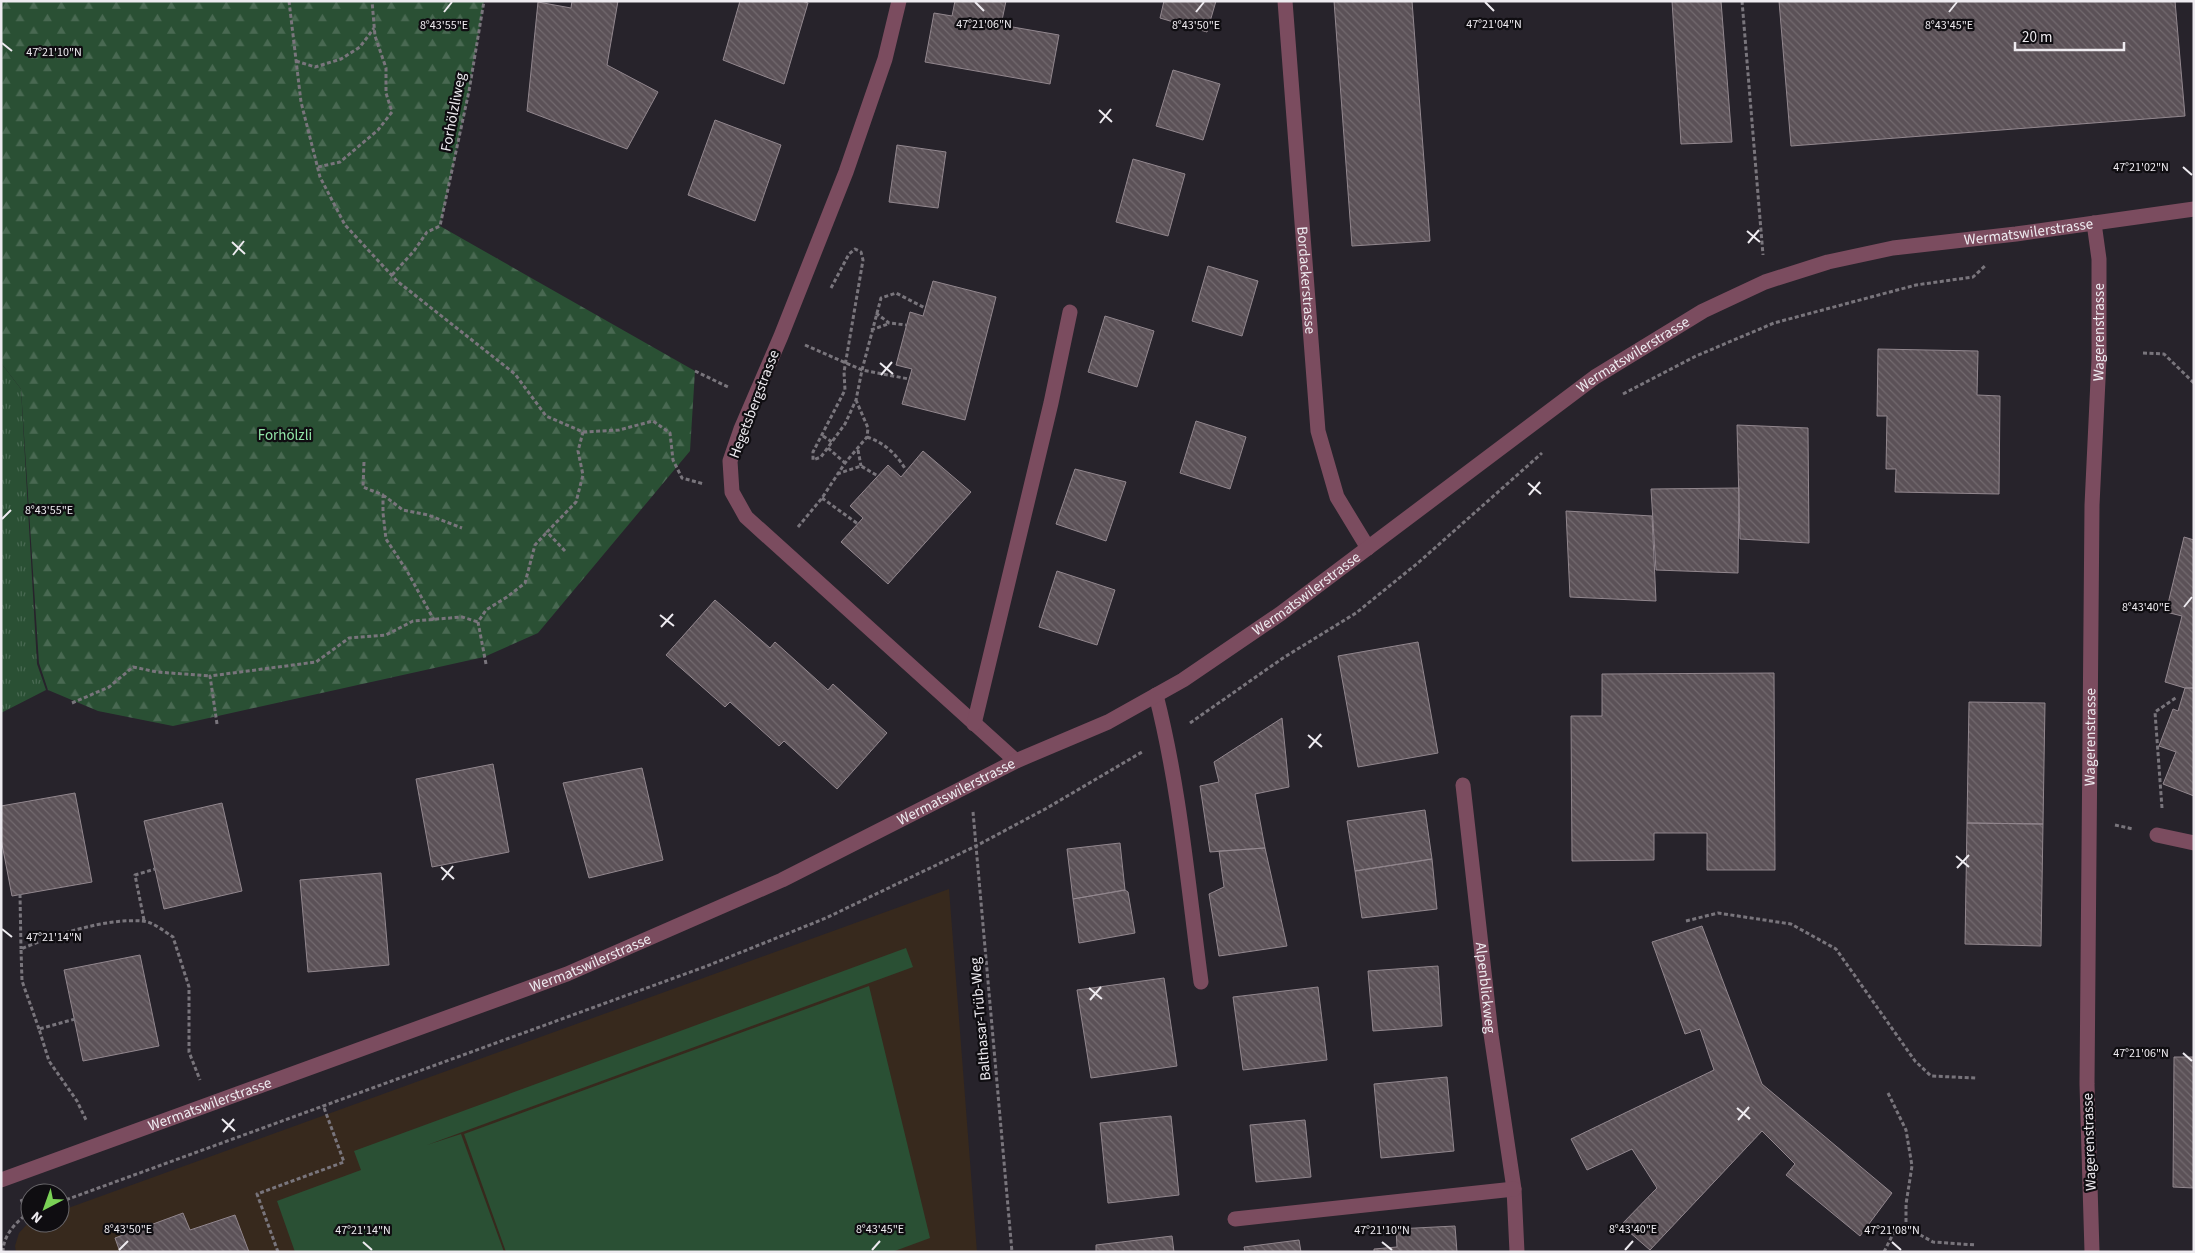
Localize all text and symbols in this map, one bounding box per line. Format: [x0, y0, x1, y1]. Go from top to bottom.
text: 47°21'06"N [956, 16, 1012, 33]
text: 47°21'04"N [1466, 16, 1522, 33]
text: 8°43'55"E [420, 17, 468, 34]
text: 8°43'50"E [1172, 17, 1220, 34]
text: 8°43'45"E [1925, 17, 1973, 34]
scale bar [2015, 20, 2124, 52]
text: 20 m [2022, 27, 2052, 48]
text: 47°21'10"N [26, 44, 82, 61]
street label: Forhölzliweg [436, 70, 472, 153]
text: 47°21'02"N [2113, 159, 2169, 176]
street label: Wermatswilerstrasse [1963, 213, 2094, 251]
street label: Bordackerstrasse [1291, 226, 1321, 335]
street label: Wagerenstrasse [2088, 283, 2110, 382]
street label: Wermatswilerstrasse [1572, 312, 1694, 398]
street label: Hegetsbergstrasse [724, 347, 785, 462]
park label: Forhölzli [258, 425, 312, 446]
text: 8°43'55"E [25, 502, 73, 519]
street label: Wermatswilerstrasse [1248, 547, 1365, 641]
text: 8°43'40"E [2122, 599, 2170, 616]
street label: Wagerenstrasse [2080, 688, 2101, 786]
street label: Wermatswilerstrasse [893, 753, 1019, 831]
text: 47°21'14"N [26, 929, 82, 946]
street label: Wermatswilerstrasse [527, 929, 654, 998]
street label: Alpenblickweg [1470, 941, 1501, 1035]
street label: Balthasar-Trüb-Weg [965, 956, 996, 1082]
text: 47°21'06"N [2113, 1045, 2169, 1062]
street label: Wermatswilerstrasse [145, 1072, 274, 1137]
street label: Wagerenstrasse [2077, 1093, 2102, 1191]
north arrow [20, 1183, 70, 1233]
text: N [27, 1206, 47, 1228]
text: 8°43'50"E [104, 1221, 152, 1238]
text: 8°43'45"E [856, 1221, 904, 1238]
text: 8°43'40"E [1609, 1221, 1657, 1238]
text: 47°21'14"N [335, 1222, 391, 1239]
text: 47°21'10"N [1354, 1222, 1410, 1239]
text: 47°21'08"N [1864, 1222, 1920, 1239]

